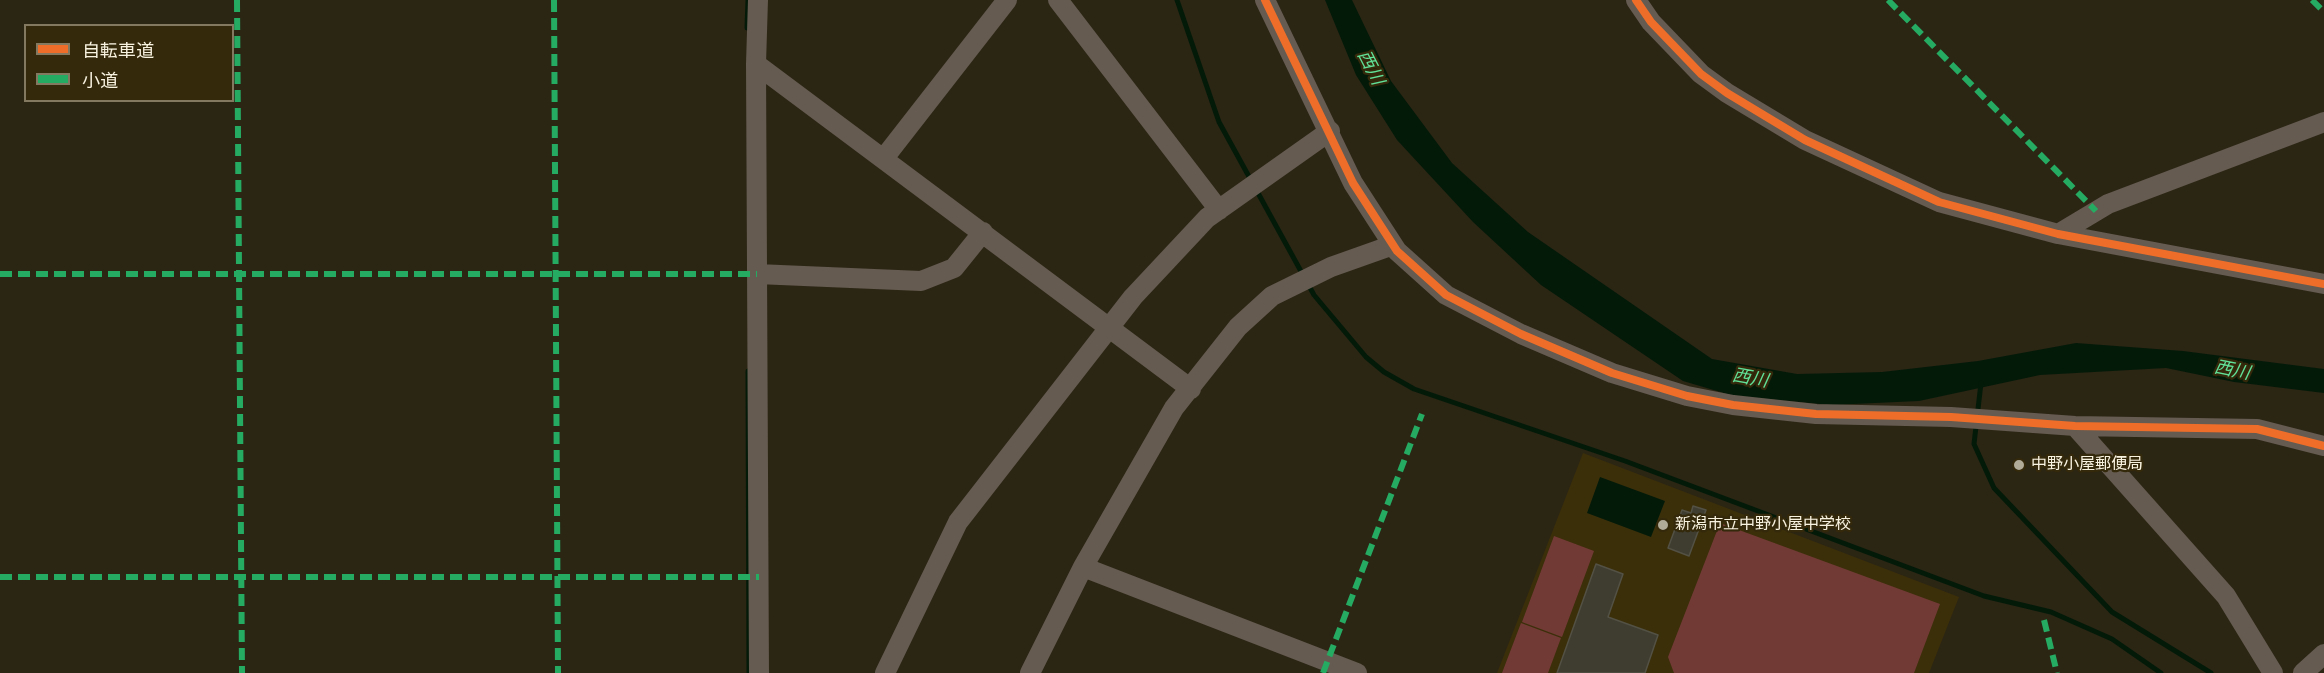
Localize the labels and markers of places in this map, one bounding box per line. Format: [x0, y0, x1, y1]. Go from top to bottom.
place label: 中野小屋郵便局 [2031, 455, 2143, 475]
marker: 中野小屋郵便局 [2012, 458, 2026, 472]
place label: 新潟市立中野小屋中学校 [1675, 515, 1851, 535]
marker: 新潟市立中野小屋中学校 [1656, 518, 1670, 532]

